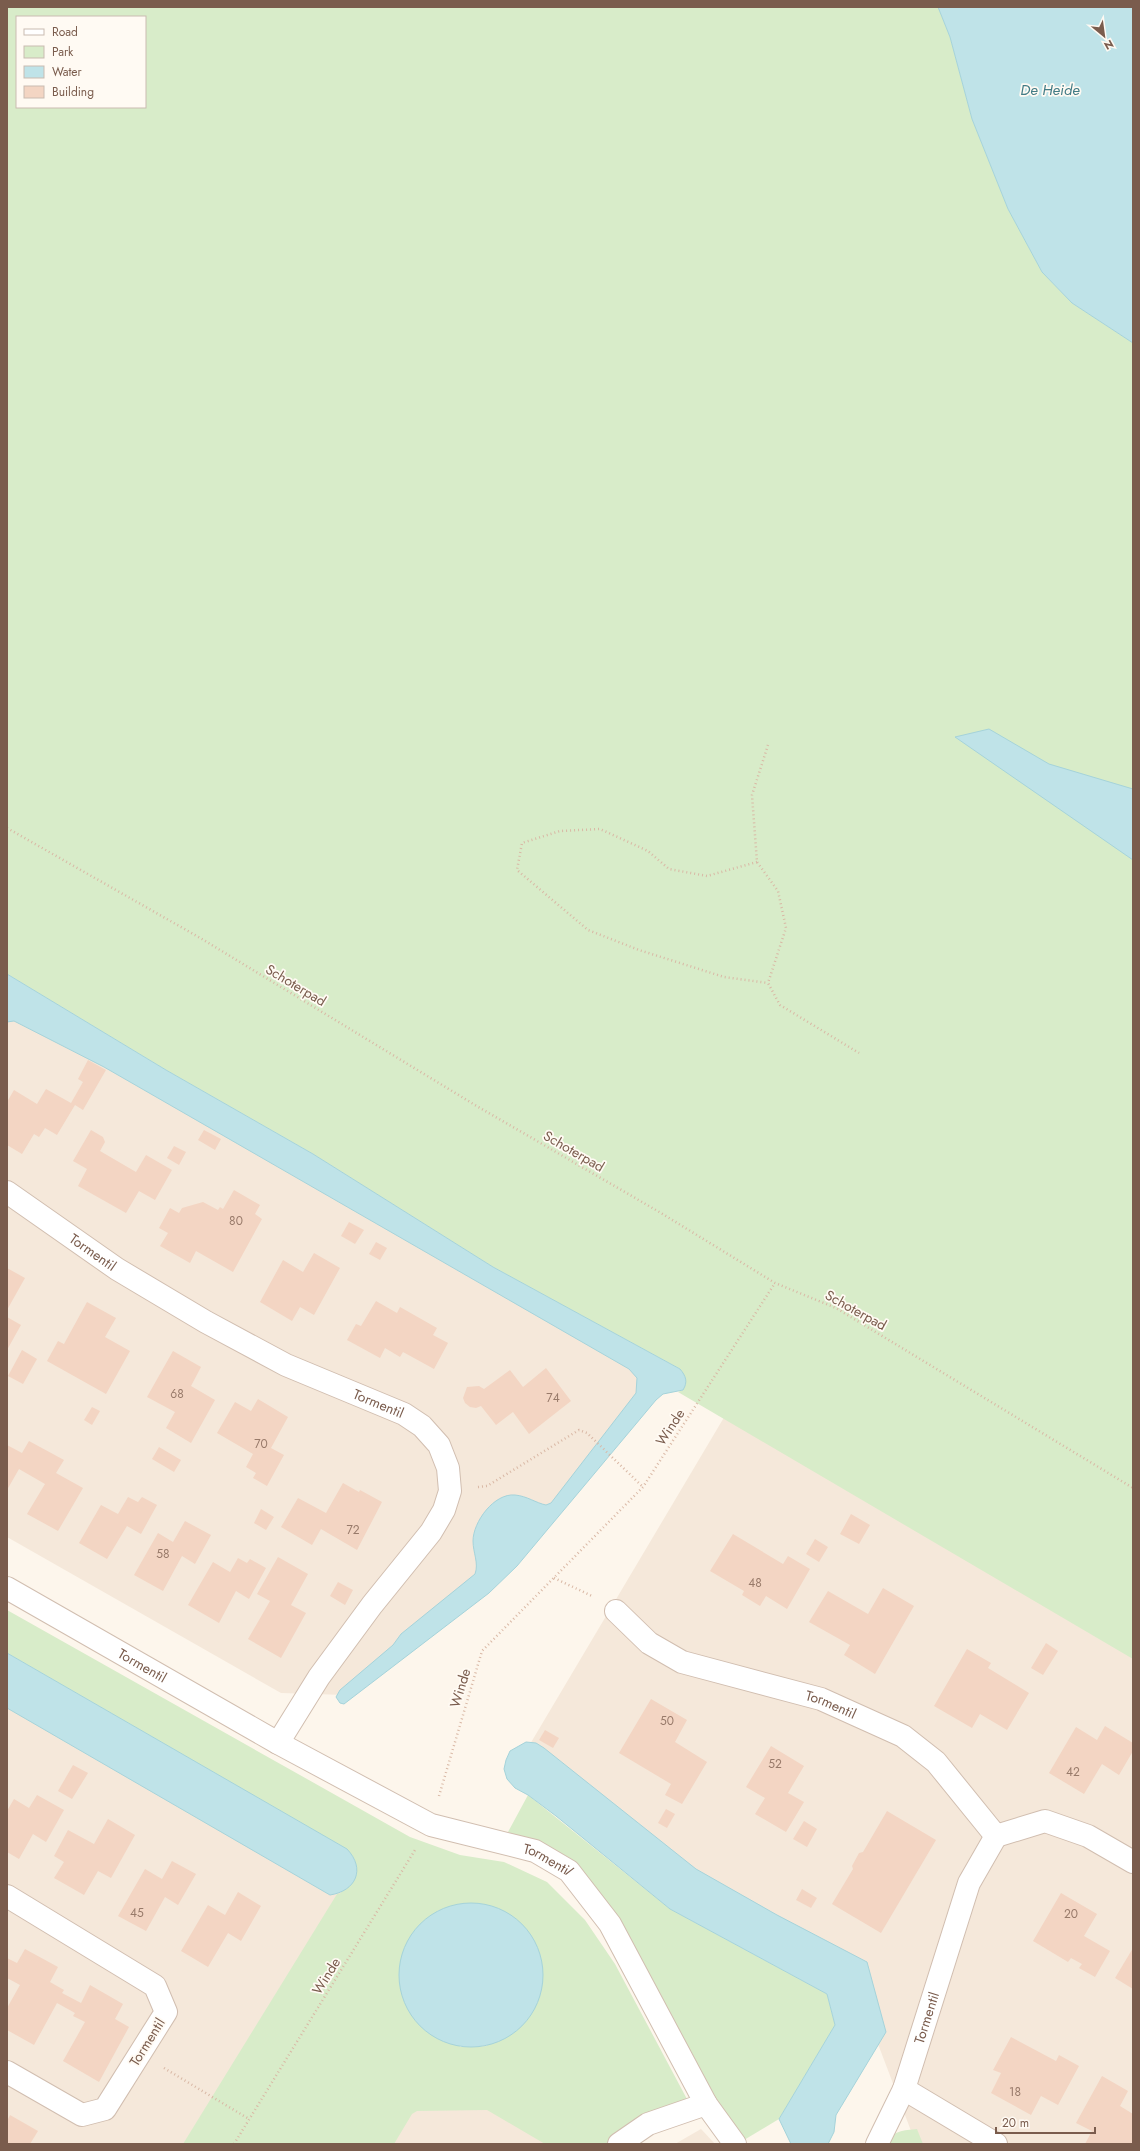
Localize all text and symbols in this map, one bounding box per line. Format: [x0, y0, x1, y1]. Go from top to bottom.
legend [16, 16, 146, 108]
north arrow [1084, 16, 1124, 56]
text: Road [52, 23, 78, 41]
text: N [1101, 36, 1117, 54]
text: Park [52, 43, 74, 61]
text: Water [52, 63, 83, 81]
water label: De Heide [1020, 79, 1080, 101]
text: Building [52, 83, 94, 101]
street label: Schoterpad [262, 959, 330, 1011]
street label: Schoterpad [540, 1125, 608, 1177]
house number: 80 [229, 1212, 243, 1230]
street label: Tormentil [65, 1229, 121, 1276]
street label: Schoterpad [822, 1285, 890, 1335]
street label: Tormentil [350, 1384, 407, 1423]
house number: 68 [170, 1385, 184, 1403]
house number: 74 [546, 1389, 560, 1407]
street label: Winde [651, 1405, 689, 1449]
house number: 70 [254, 1435, 268, 1453]
house number: 72 [346, 1521, 360, 1539]
house number: 58 [156, 1545, 170, 1563]
house number: 48 [748, 1574, 762, 1592]
street label: Tormentil [114, 1644, 171, 1687]
street label: Winde [445, 1666, 475, 1710]
street label: Tormentil [803, 1685, 860, 1724]
house number: 50 [660, 1712, 674, 1730]
house number: 52 [768, 1755, 782, 1773]
house number: 42 [1066, 1763, 1080, 1781]
street label: Tormentil [521, 1838, 578, 1879]
house number: 45 [130, 1904, 144, 1922]
house number: 20 [1064, 1905, 1078, 1923]
street label: Winde [307, 1954, 345, 1998]
street label: Tormentil [909, 1989, 944, 2046]
street label: Tormentil [124, 2014, 170, 2070]
house number: 18 [1009, 2083, 1021, 2101]
scale bar [996, 2109, 1095, 2135]
text: 20 m [1002, 2114, 1029, 2132]

